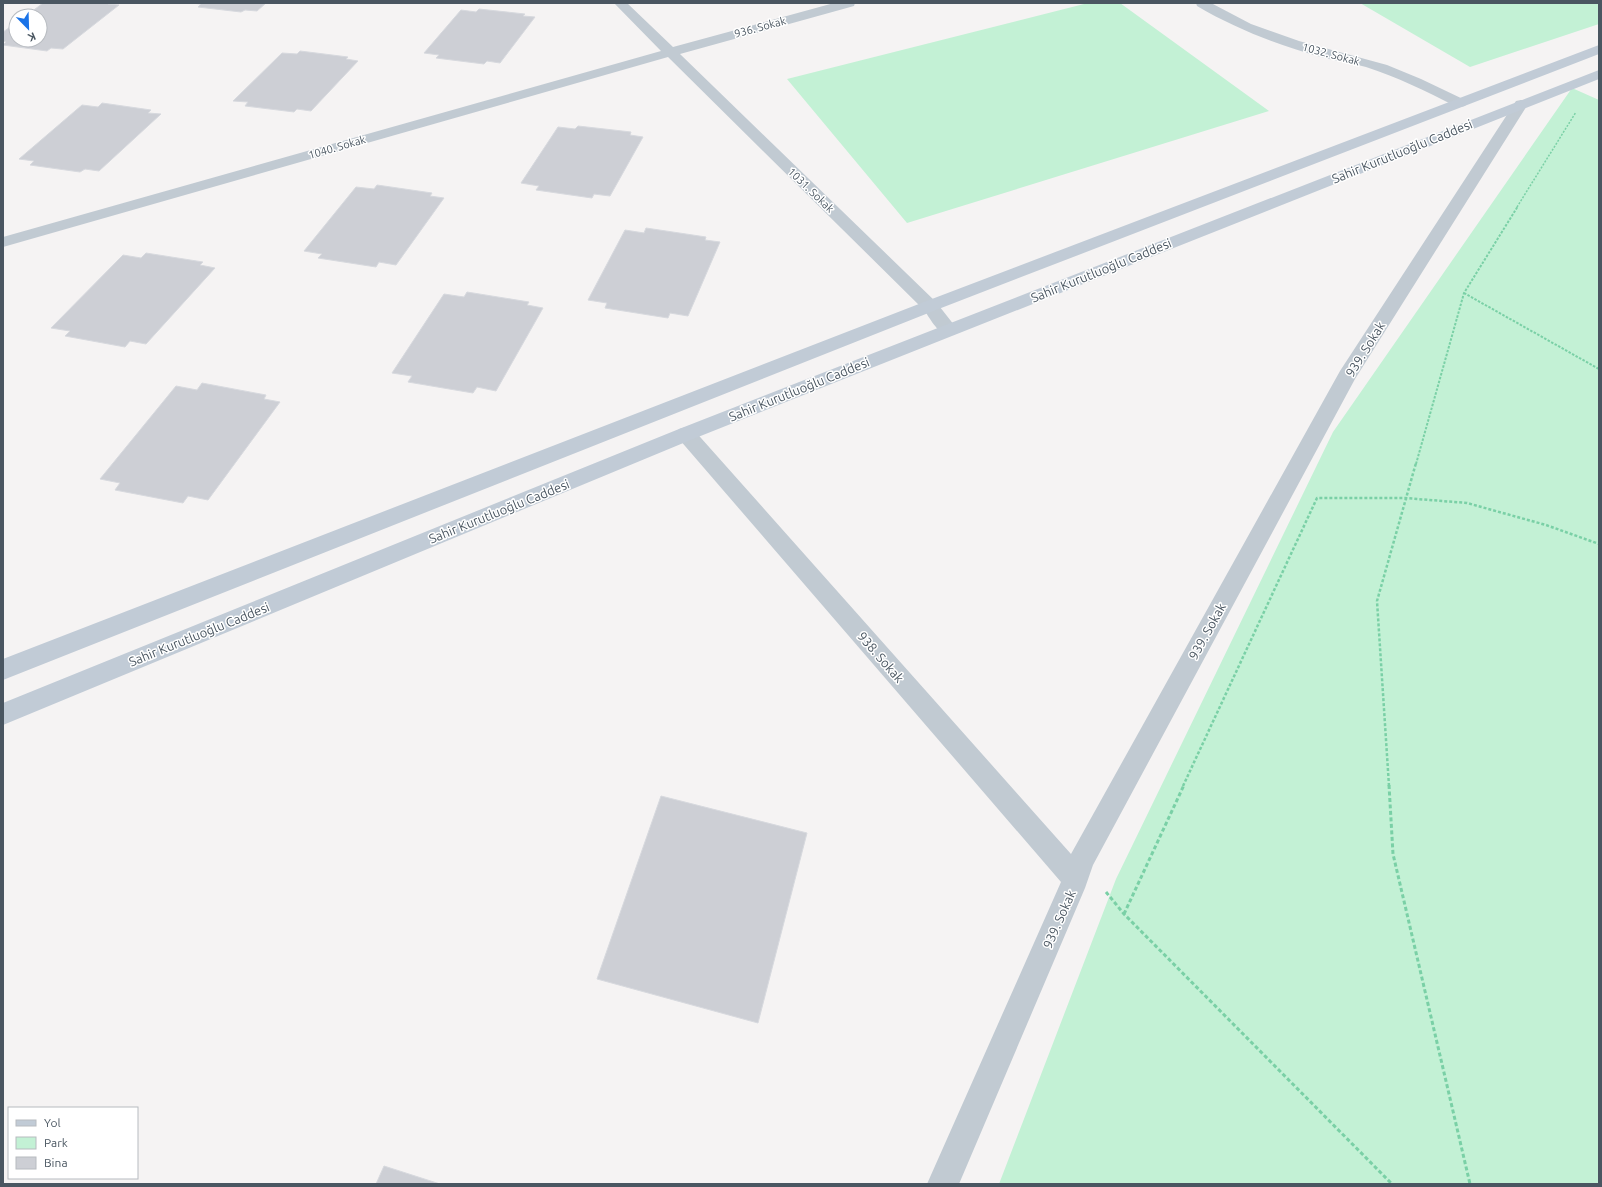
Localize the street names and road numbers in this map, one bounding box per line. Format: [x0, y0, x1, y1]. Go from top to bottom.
street label: 936. Sokak [733, 14, 787, 40]
street label: 1032. Sokak [1301, 41, 1361, 68]
street label: Sahir Kurutluoğlu Caddesi [1330, 116, 1474, 186]
street label: 1040. Sokak [307, 133, 367, 161]
street label: 1031. Sokak [786, 165, 837, 215]
street label: Sahir Kurutluoğlu Caddesi [1029, 235, 1173, 305]
street label: 939. Sokak [1343, 318, 1388, 379]
street label: Sahir Kurutluoğlu Caddesi [727, 354, 871, 424]
street label: Sahir Kurutluoğlu Caddesi [427, 476, 571, 546]
street label: Sahir Kurutluoğlu Caddesi [127, 599, 271, 669]
street label: 939. Sokak [1186, 600, 1228, 662]
street label: 938. Sokak [855, 629, 907, 685]
street label: 939. Sokak [1040, 887, 1078, 950]

